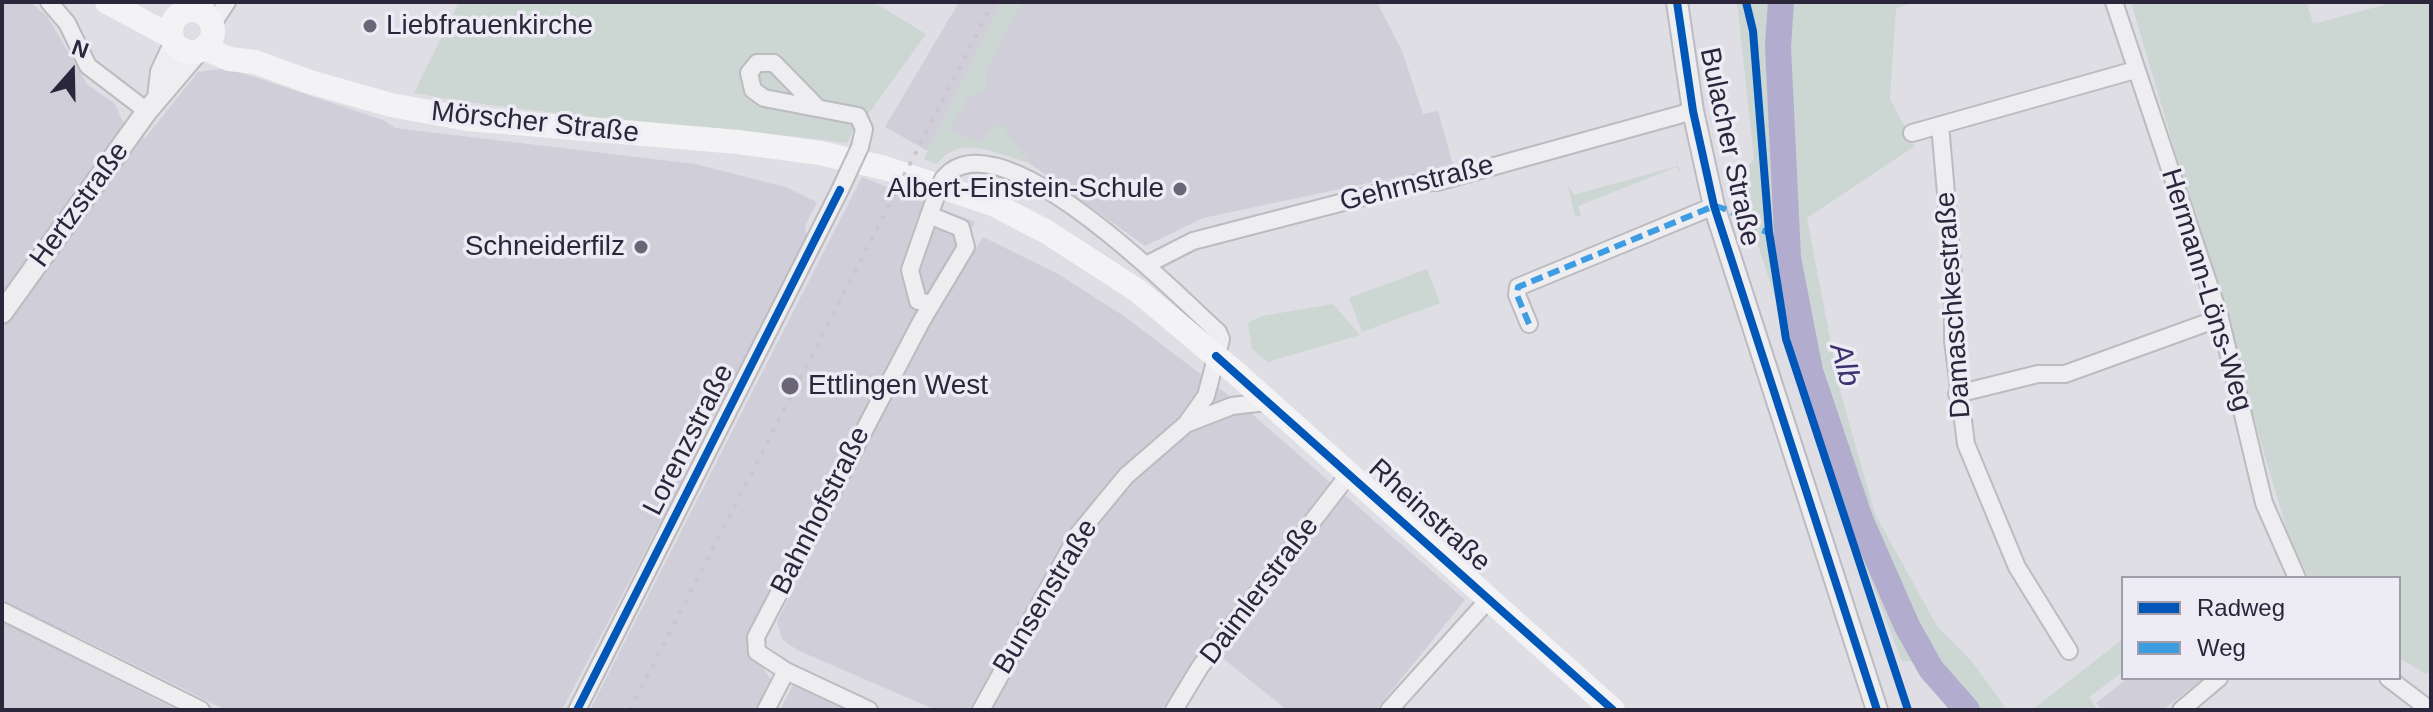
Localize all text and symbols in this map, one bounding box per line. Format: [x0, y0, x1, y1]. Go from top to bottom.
place label: Liebfrauenkirche [386, 9, 593, 43]
marker: Liebfrauenkirche [361, 17, 379, 35]
north arrow [32, 32, 112, 112]
text: N [69, 35, 92, 63]
street label: Bulacher Straße [1692, 45, 1766, 249]
street label: Mörscher Straße [430, 95, 640, 151]
street label: Hertzstraße [23, 136, 137, 274]
street label: Gehrnstraße [1337, 149, 1497, 219]
street label: Hermann-Löns-Weg [2153, 165, 2259, 415]
place label: Albert-Einstein-Schule [887, 172, 1164, 206]
marker: Albert-Einstein-Schule [1171, 180, 1189, 198]
street label: Damaschkestraße [1929, 191, 1979, 419]
place label: Schneiderfilz [465, 230, 625, 264]
marker: Schneiderfilz [632, 238, 650, 256]
water label: Alb [1821, 339, 1867, 391]
street label: Lorenzstraße [637, 359, 741, 521]
place label: Ettlingen West [808, 369, 988, 403]
marker: Ettlingen West [779, 375, 801, 397]
street label: Bahnhofstraße [764, 422, 878, 600]
street label: Rheinstraße [1361, 452, 1497, 580]
street label: Daimlerstraße [1194, 511, 1326, 671]
street label: Bunsenstraße [987, 514, 1105, 680]
legend [2121, 576, 2401, 680]
text: Radweg [2197, 594, 2285, 621]
text: Weg [2197, 634, 2246, 661]

